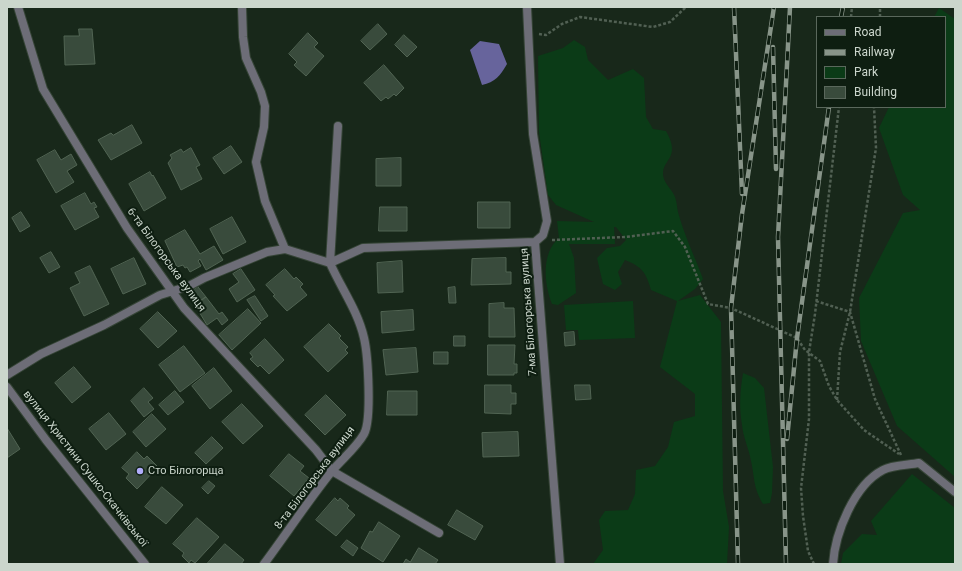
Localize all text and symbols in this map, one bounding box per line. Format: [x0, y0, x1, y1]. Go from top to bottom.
legend [816, 16, 946, 108]
text: Road [854, 25, 882, 39]
text: Railway [854, 45, 895, 59]
text: Park [854, 65, 878, 79]
text: Building [854, 85, 897, 99]
street label: 6-та Білогорська вулиця [124, 205, 208, 315]
street label: 7-ма Білогорська вулиця [518, 248, 540, 376]
street label: вулиця Христини Сушко-Скачківської [20, 388, 150, 550]
street label: 8-та Білогорська вулиця [272, 424, 358, 532]
place label: Сто Білогорща [148, 464, 224, 478]
marker: Сто Білогорща [135, 466, 145, 476]

